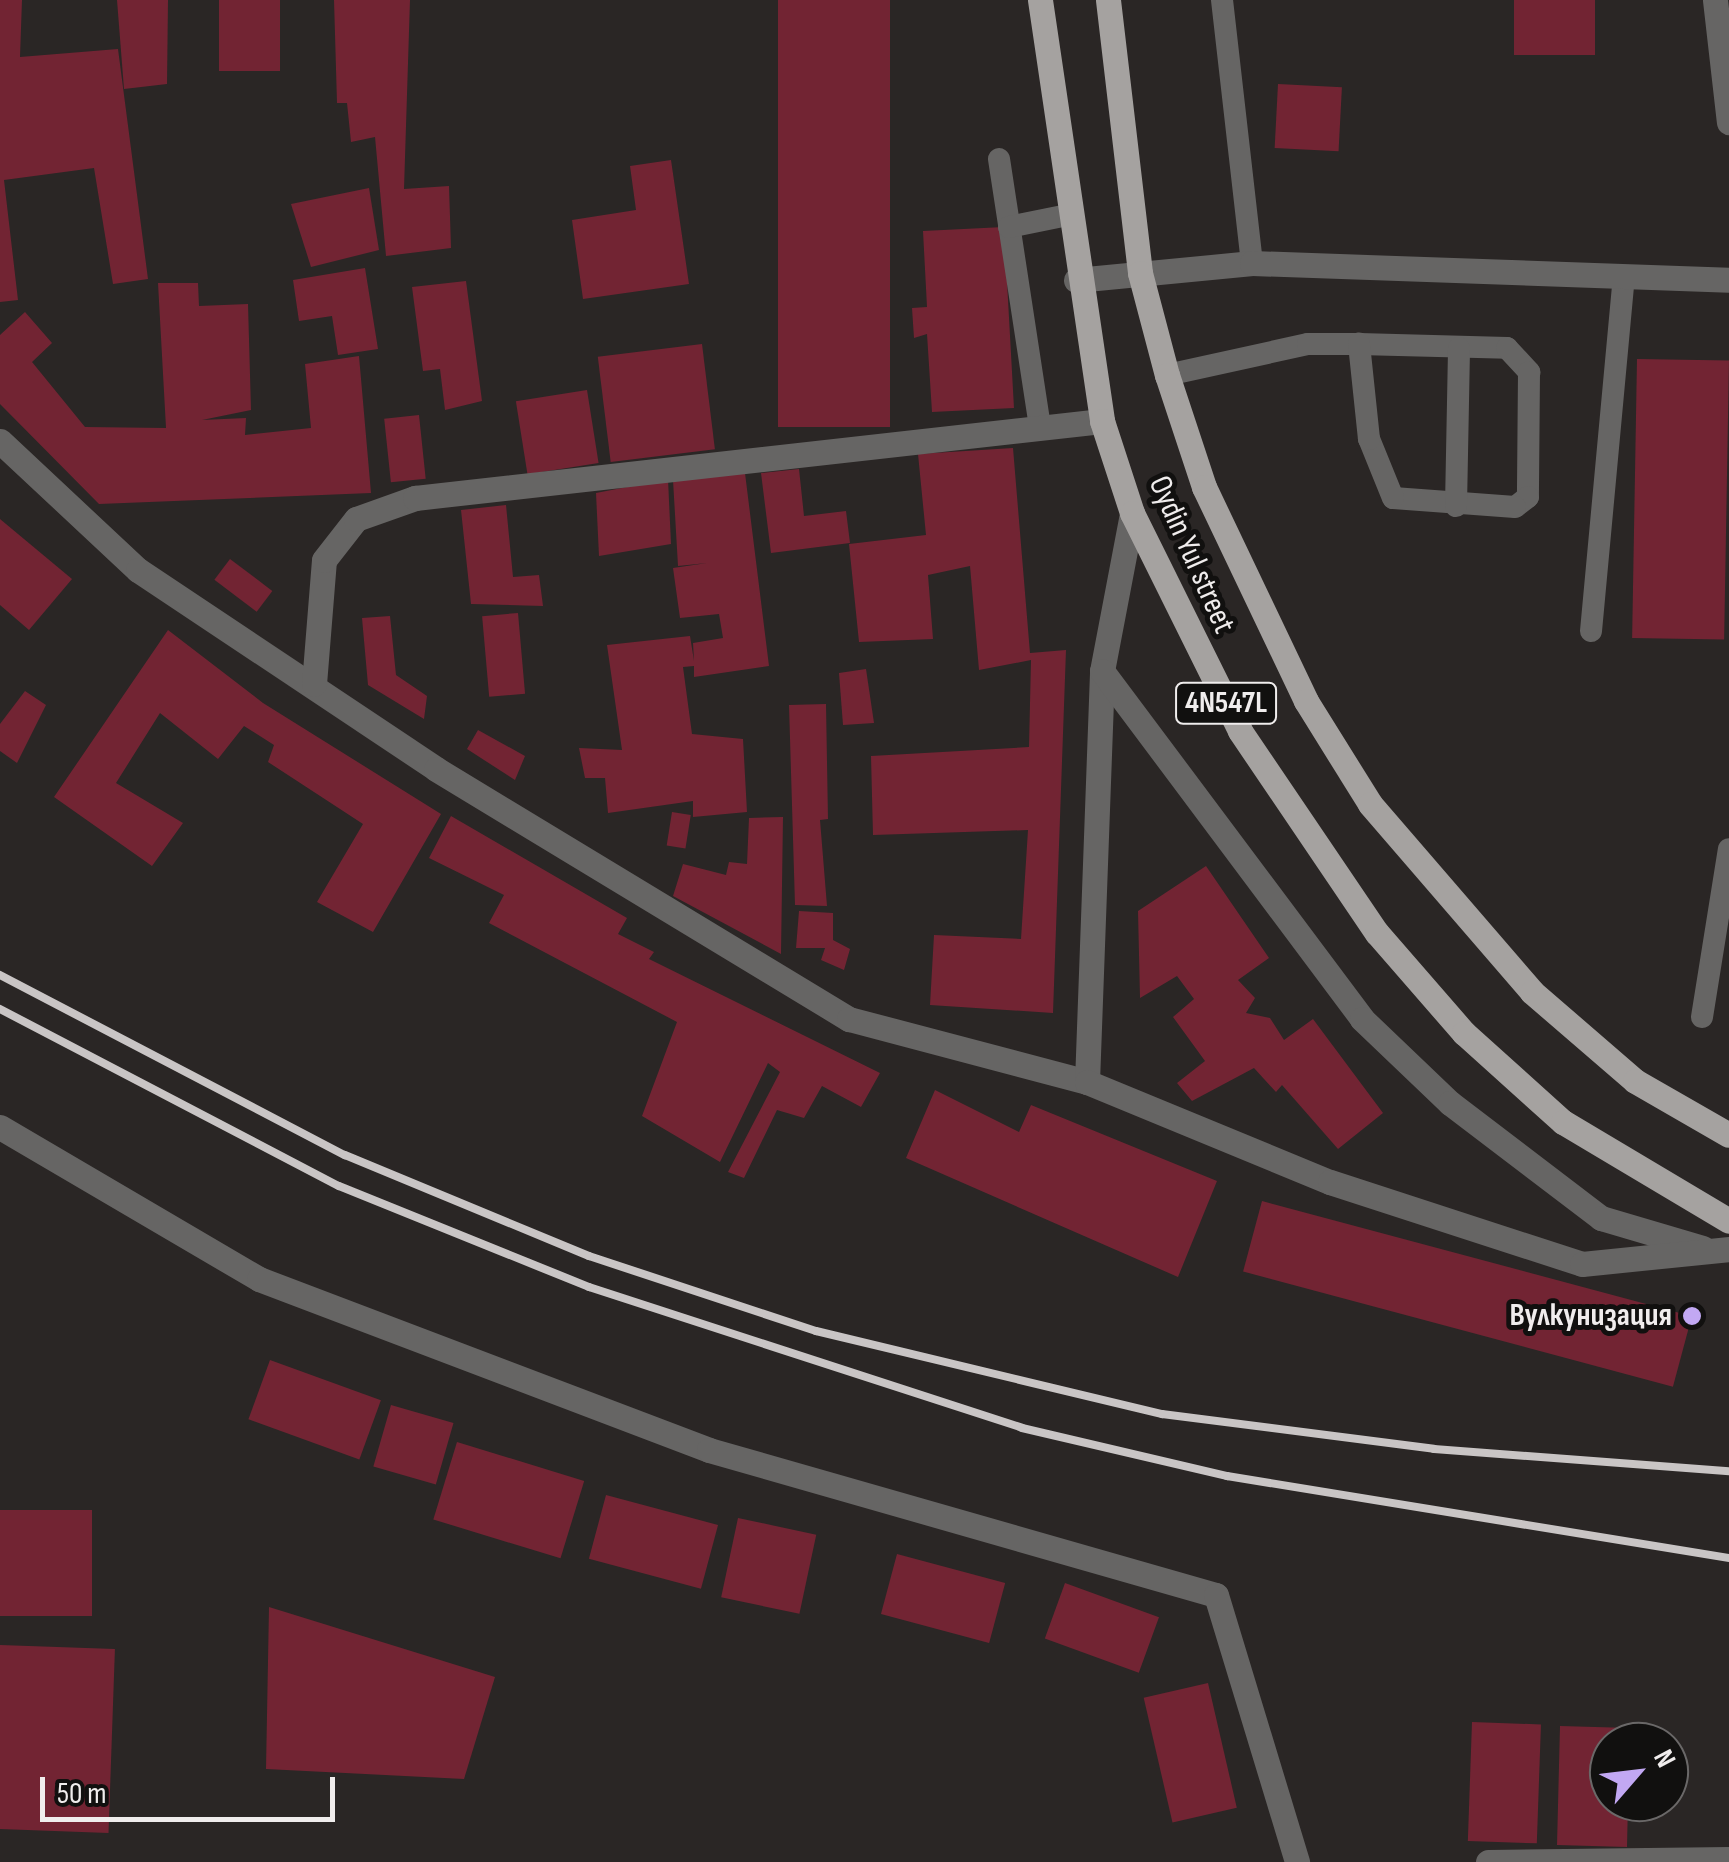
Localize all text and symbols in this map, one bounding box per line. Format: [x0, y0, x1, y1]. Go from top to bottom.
street label: Oydin Yul street [1139, 471, 1243, 639]
road number: 4N547L [1174, 678, 1278, 728]
place label: Вулкунизация [1509, 1297, 1672, 1335]
marker: Вулкунизация [1681, 1305, 1703, 1327]
north arrow [1589, 1722, 1689, 1822]
text: N [1646, 1744, 1682, 1773]
scale bar [45, 1757, 340, 1819]
text: 50 m [57, 1776, 106, 1812]

